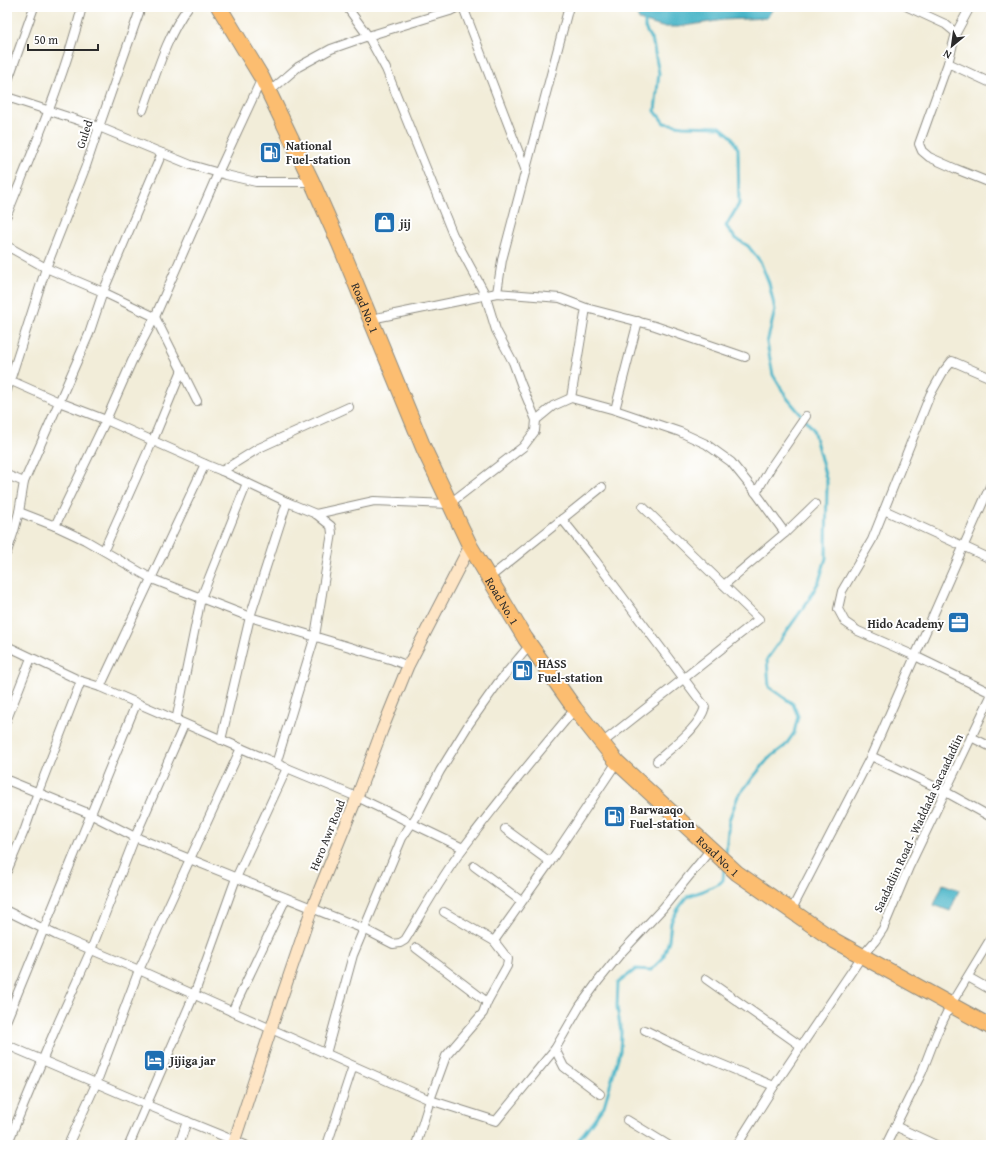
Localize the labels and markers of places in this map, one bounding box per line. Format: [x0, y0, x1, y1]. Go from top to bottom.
place label: National Fuel-station [286, 137, 351, 168]
fuel station icon: National Fuel-station [257, 139, 283, 165]
shop icon: jij [371, 210, 397, 236]
place label: jij [398, 215, 411, 232]
office icon: Hido Academy [946, 610, 972, 636]
place label: Hido Academy [867, 615, 945, 632]
place label: HASS Fuel-station [538, 655, 603, 686]
fuel station icon: HASS Fuel-station [509, 657, 535, 683]
place label: Barwaaqo Fuel-station [630, 801, 695, 832]
fuel station icon: Barwaaqo Fuel-station [602, 803, 628, 829]
hotel icon: Jijiga jar [141, 1047, 167, 1073]
place label: Jijiga jar [168, 1052, 216, 1069]

